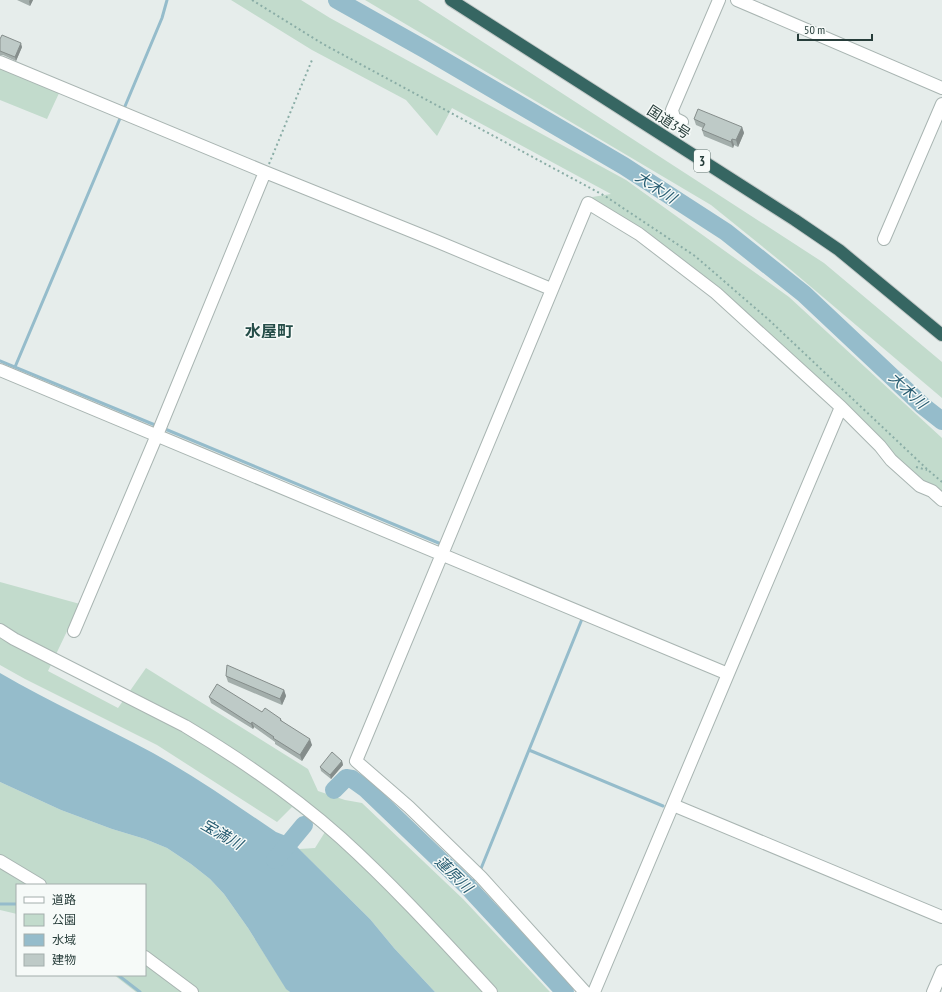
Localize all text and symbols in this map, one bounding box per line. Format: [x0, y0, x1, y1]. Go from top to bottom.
scale bar [798, 16, 872, 42]
text: 50 m [804, 22, 825, 37]
street label: 国道3号 [644, 101, 694, 143]
road number: 3 [694, 150, 710, 172]
water label: 大木川 [632, 167, 682, 208]
district label: 水屋町 [245, 321, 293, 341]
water label: 大木川 [885, 368, 932, 414]
water label: 宝満川 [198, 815, 248, 854]
water label: 蓮原川 [431, 852, 478, 898]
legend [16, 884, 146, 976]
text: 道路 [52, 892, 76, 907]
text: 公園 [52, 912, 76, 927]
text: 水域 [52, 932, 76, 947]
text: 建物 [52, 952, 76, 967]

